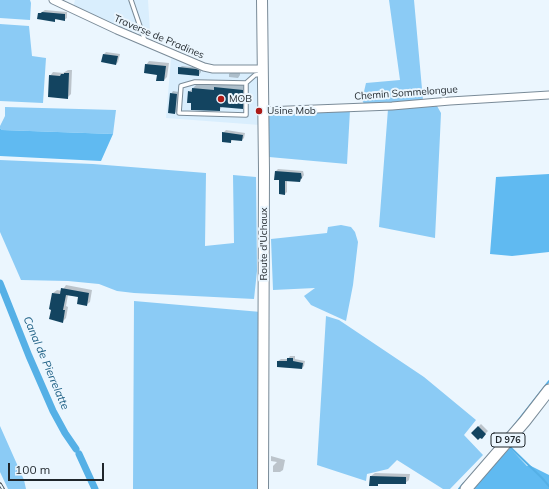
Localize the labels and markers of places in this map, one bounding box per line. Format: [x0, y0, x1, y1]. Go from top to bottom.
place label: MOB [229, 93, 252, 105]
marker: MOB [216, 94, 226, 104]
place label: Usine Mob [267, 105, 316, 117]
marker: Usine Mob [254, 106, 264, 116]

